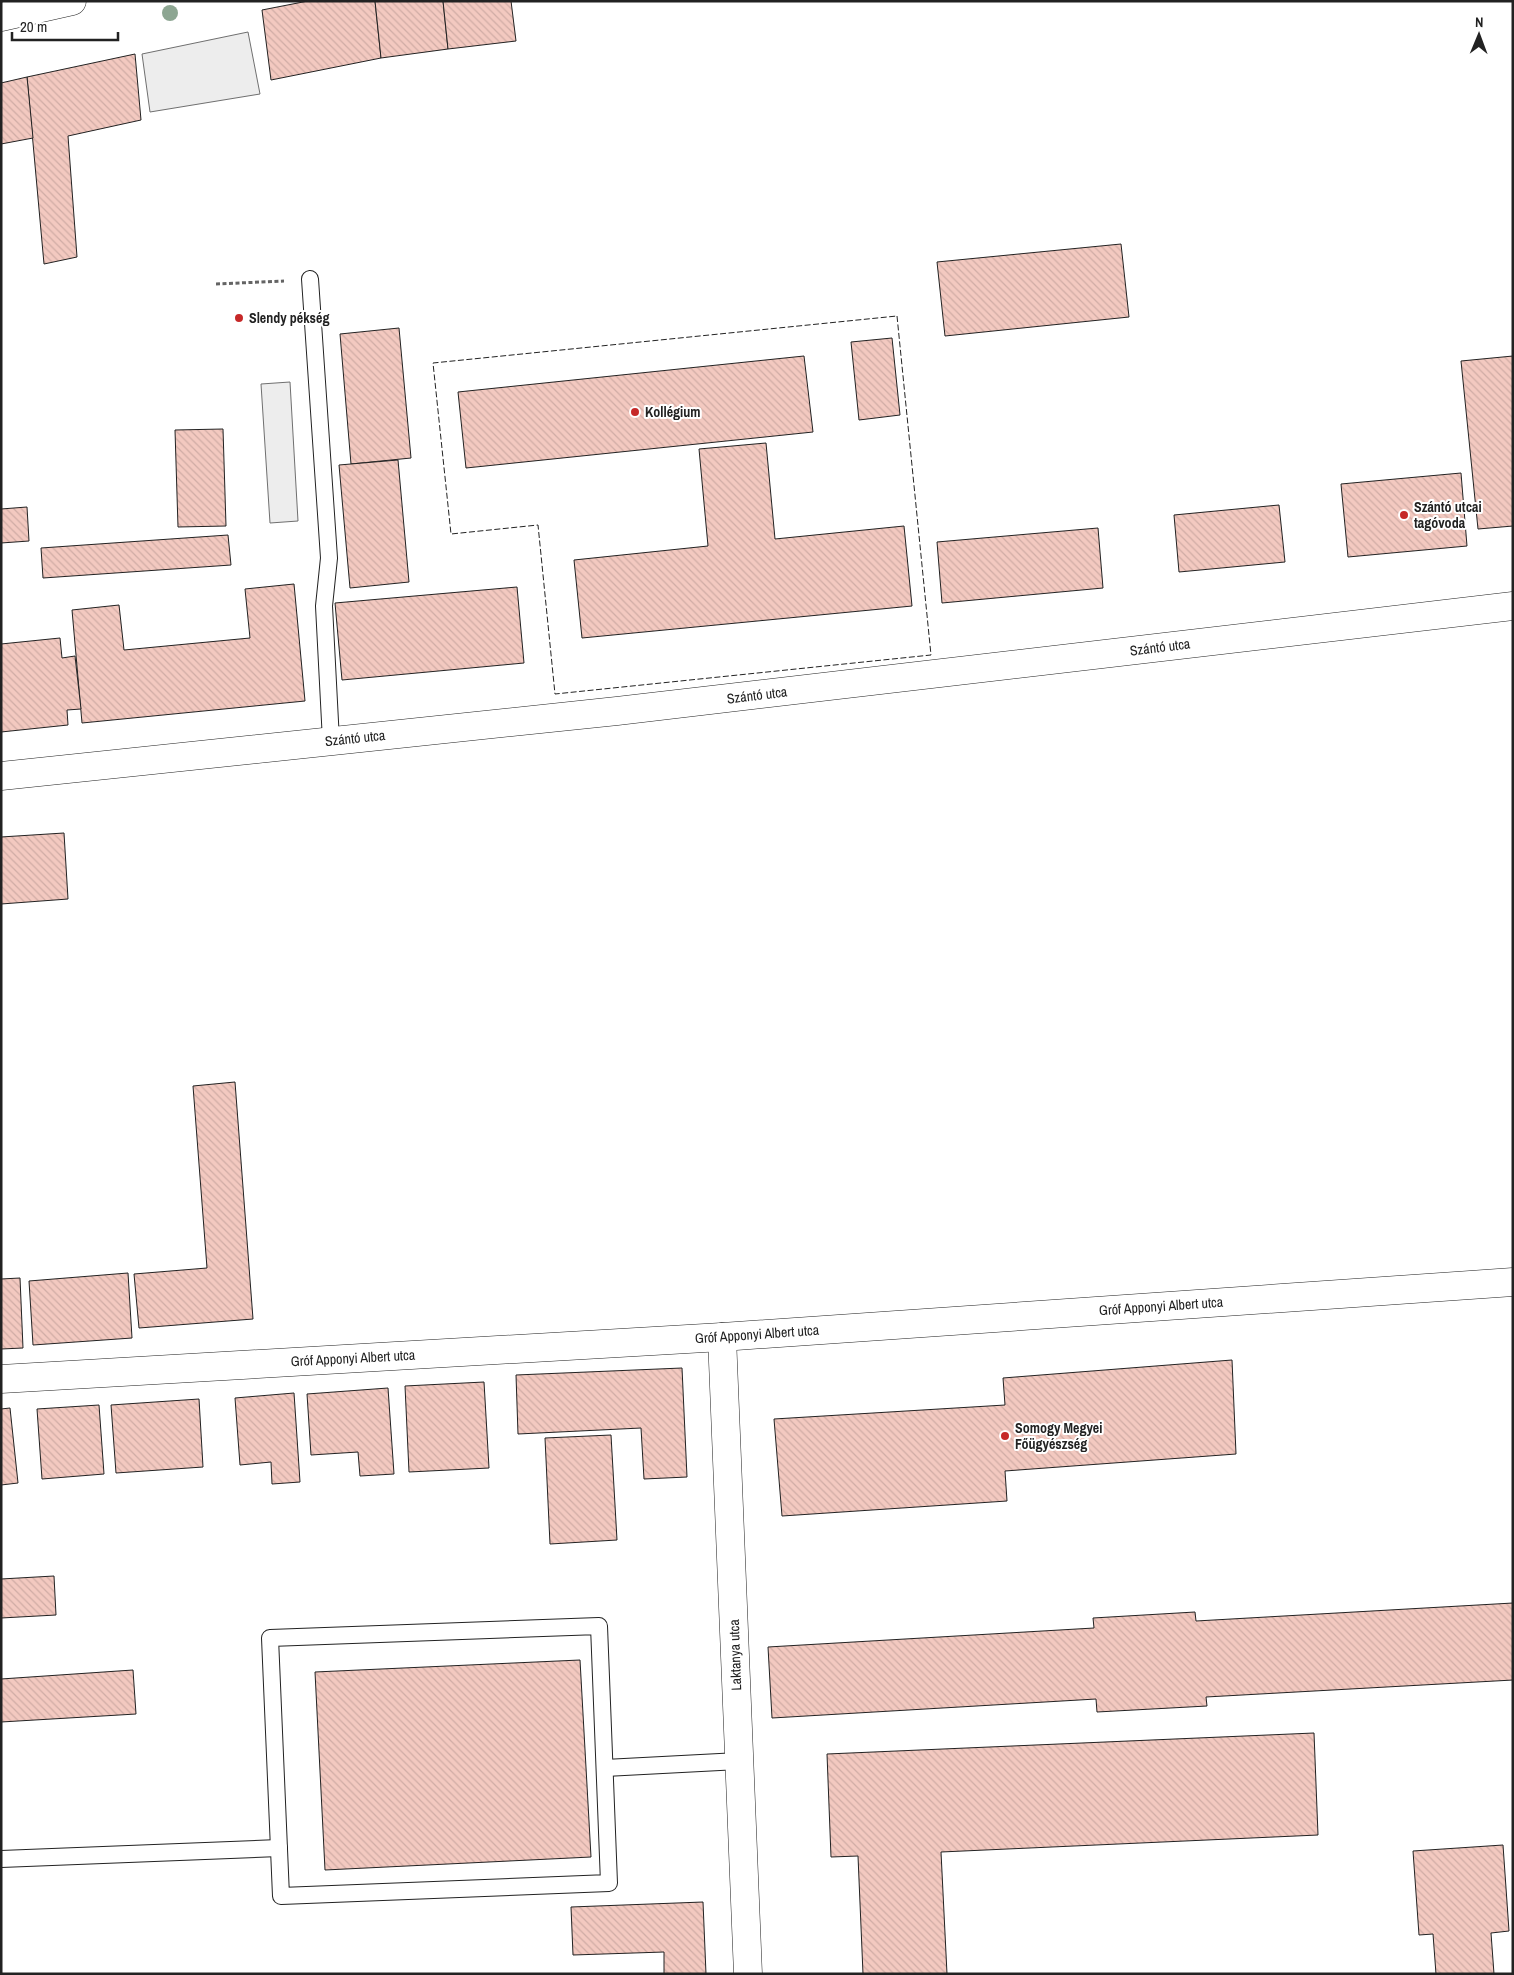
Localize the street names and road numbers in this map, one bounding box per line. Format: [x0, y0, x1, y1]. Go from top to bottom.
street label: Szántó utca [1129, 634, 1192, 660]
street label: Szántó utca [726, 682, 789, 708]
street label: Szántó utca [324, 726, 387, 750]
street label: Gróf Apponyi Albert utca [1098, 1293, 1224, 1319]
street label: Gróf Apponyi Albert utca [694, 1321, 820, 1347]
street label: Gróf Apponyi Albert utca [290, 1346, 416, 1370]
street label: Laktanya utca [725, 1618, 745, 1691]

